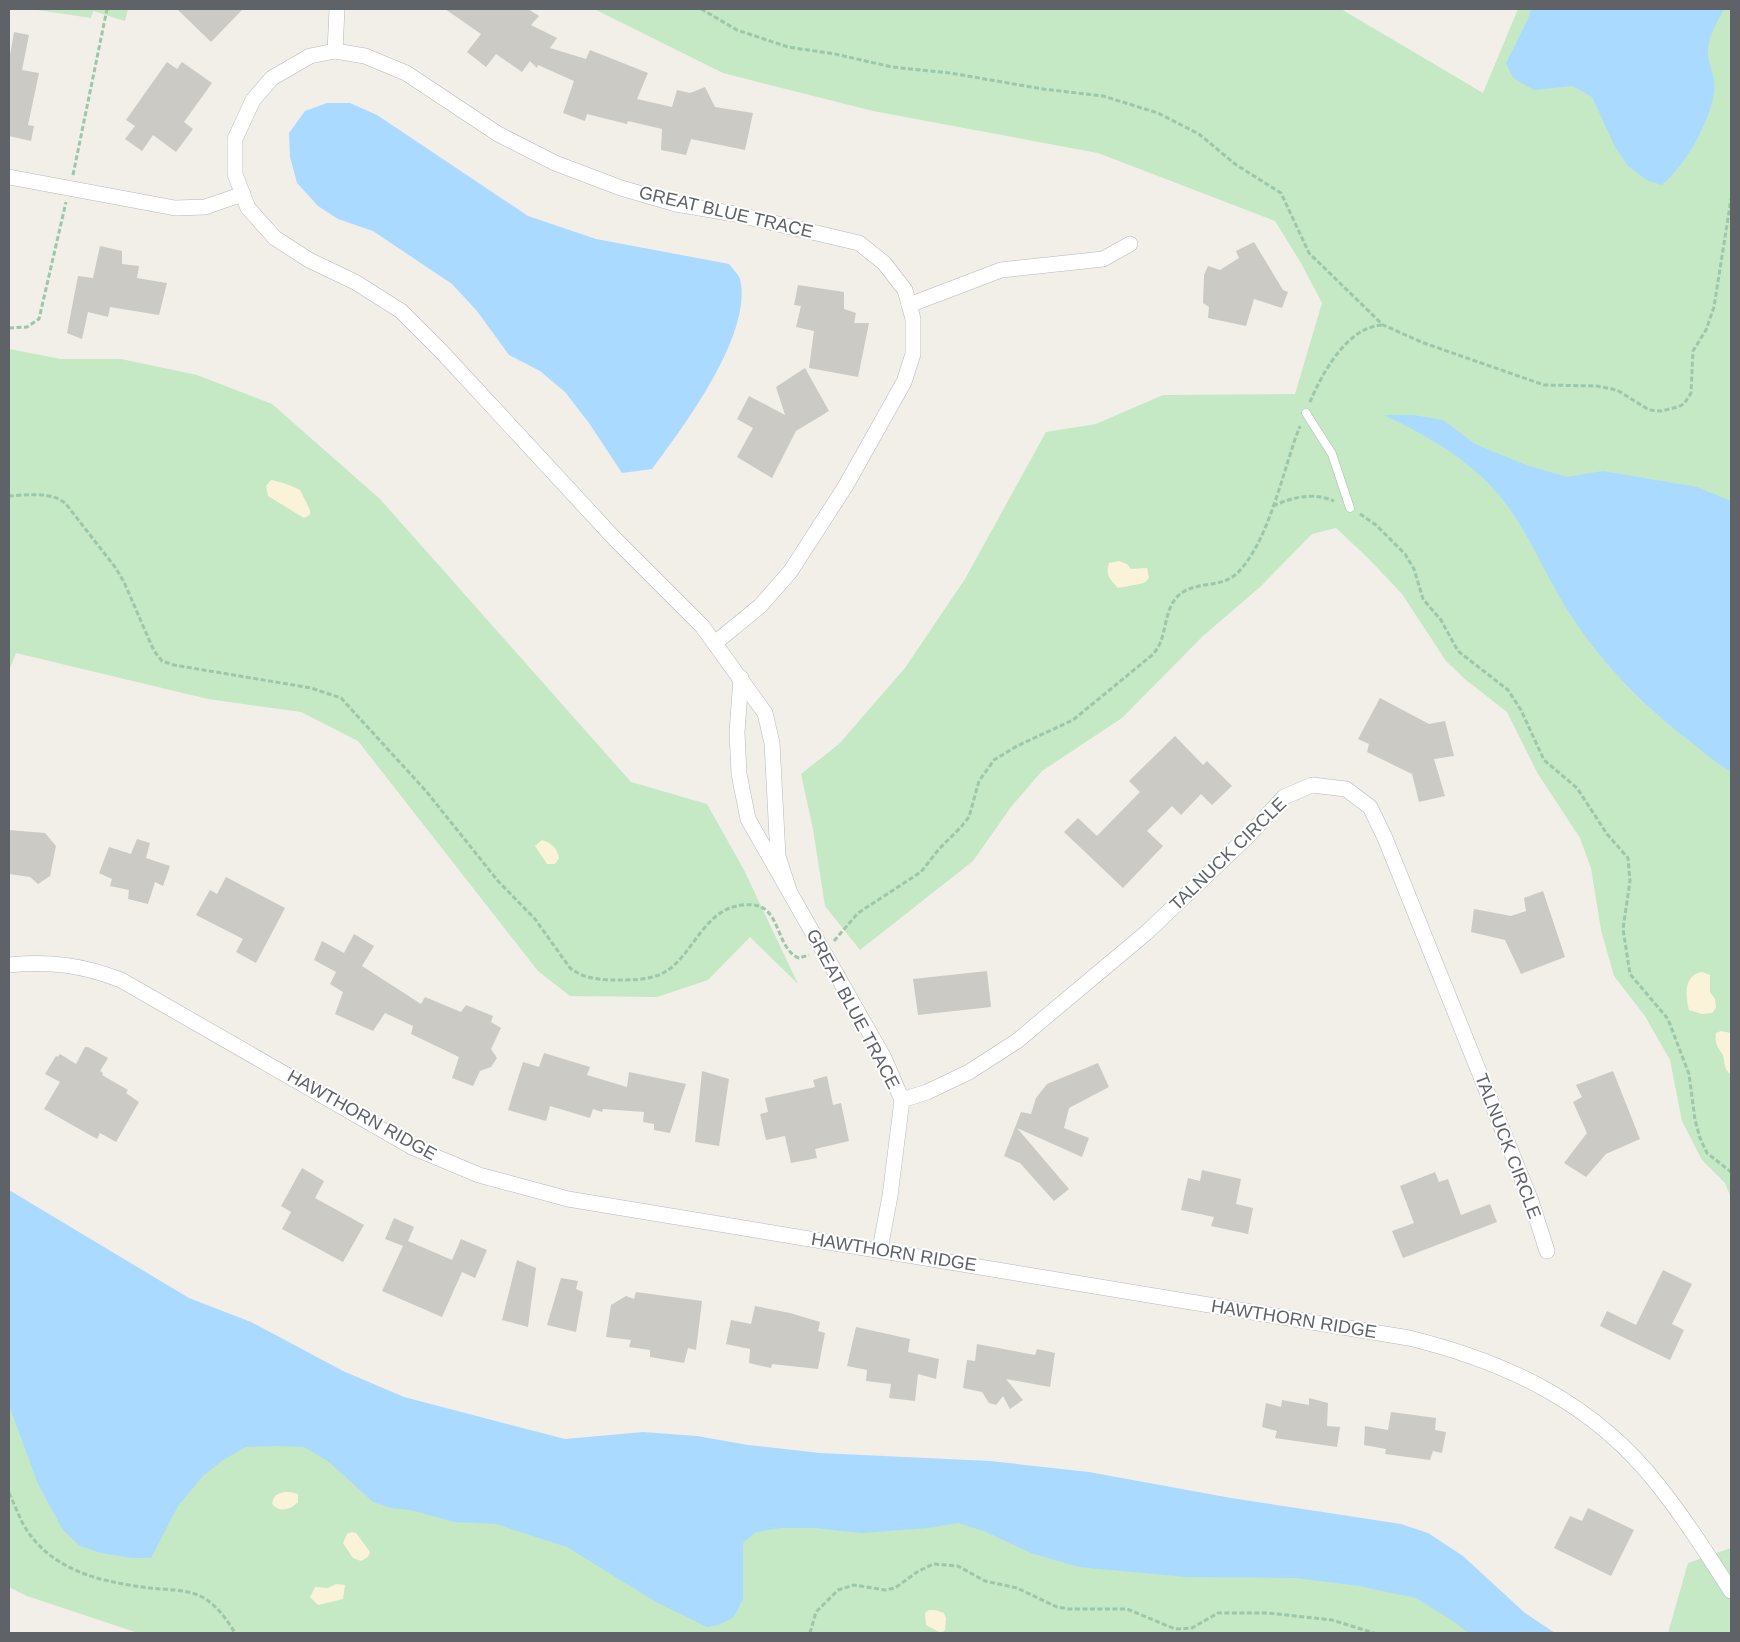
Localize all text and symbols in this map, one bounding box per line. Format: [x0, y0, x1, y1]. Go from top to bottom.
street label: GREAT BLUE TRACE [637, 182, 815, 242]
street label: TALNUCK CIRCLE [1166, 793, 1290, 915]
street label: GREAT BLUE TRACE [802, 926, 904, 1092]
street label: HAWTHORN RIDGE [284, 1066, 440, 1164]
street label: TALNUCK CIRCLE [1471, 1071, 1545, 1221]
street label: HAWTHORN RIDGE [810, 1229, 978, 1275]
street label: HAWTHORN RIDGE [1210, 1296, 1378, 1342]

